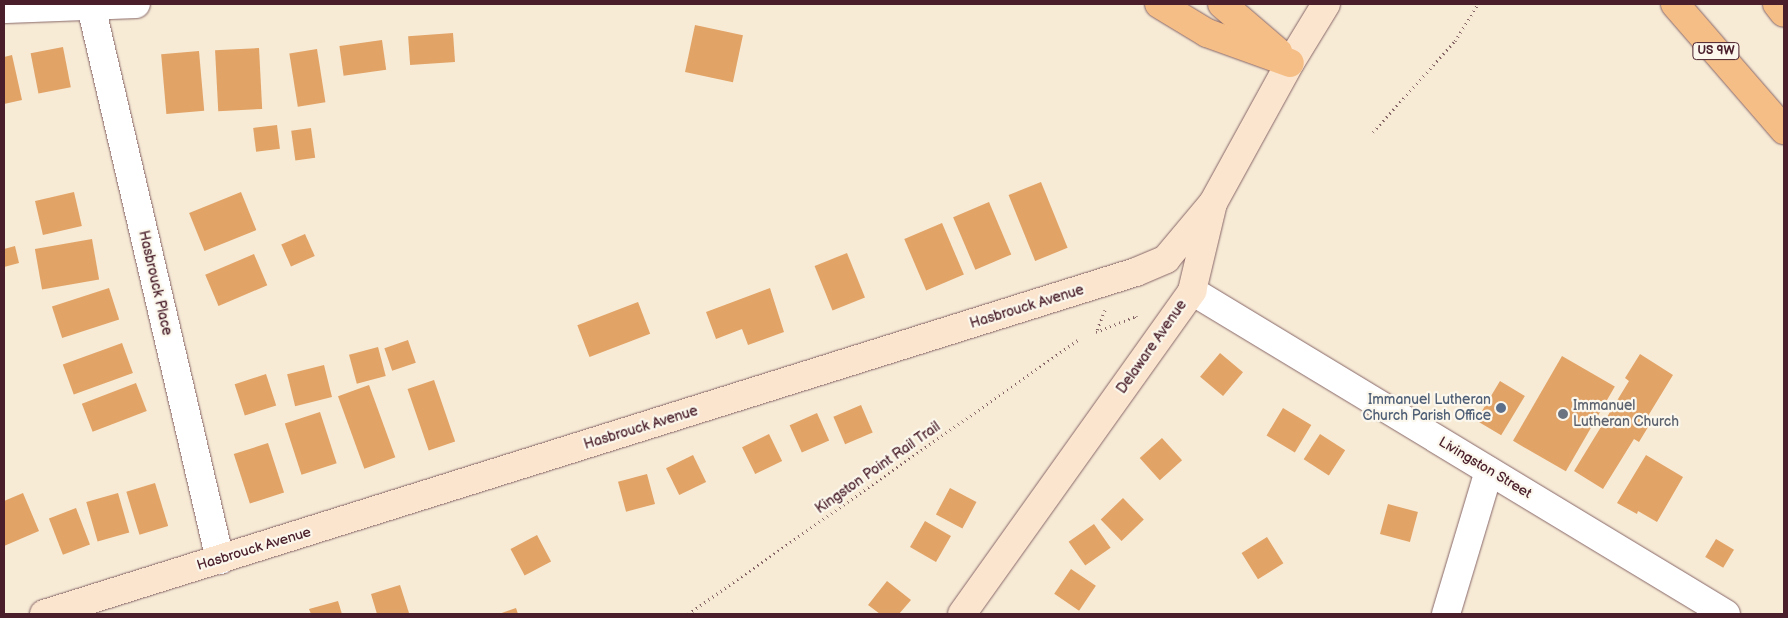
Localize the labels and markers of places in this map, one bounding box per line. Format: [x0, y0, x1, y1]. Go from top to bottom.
place label: Immanuel Lutheran Church Parish Office [1362, 392, 1491, 424]
place label: Immanuel Lutheran Church [1573, 398, 1679, 431]
marker: Immanuel Lutheran Church Parish Office [1495, 402, 1507, 414]
marker: Immanuel Lutheran Church [1557, 408, 1569, 420]

